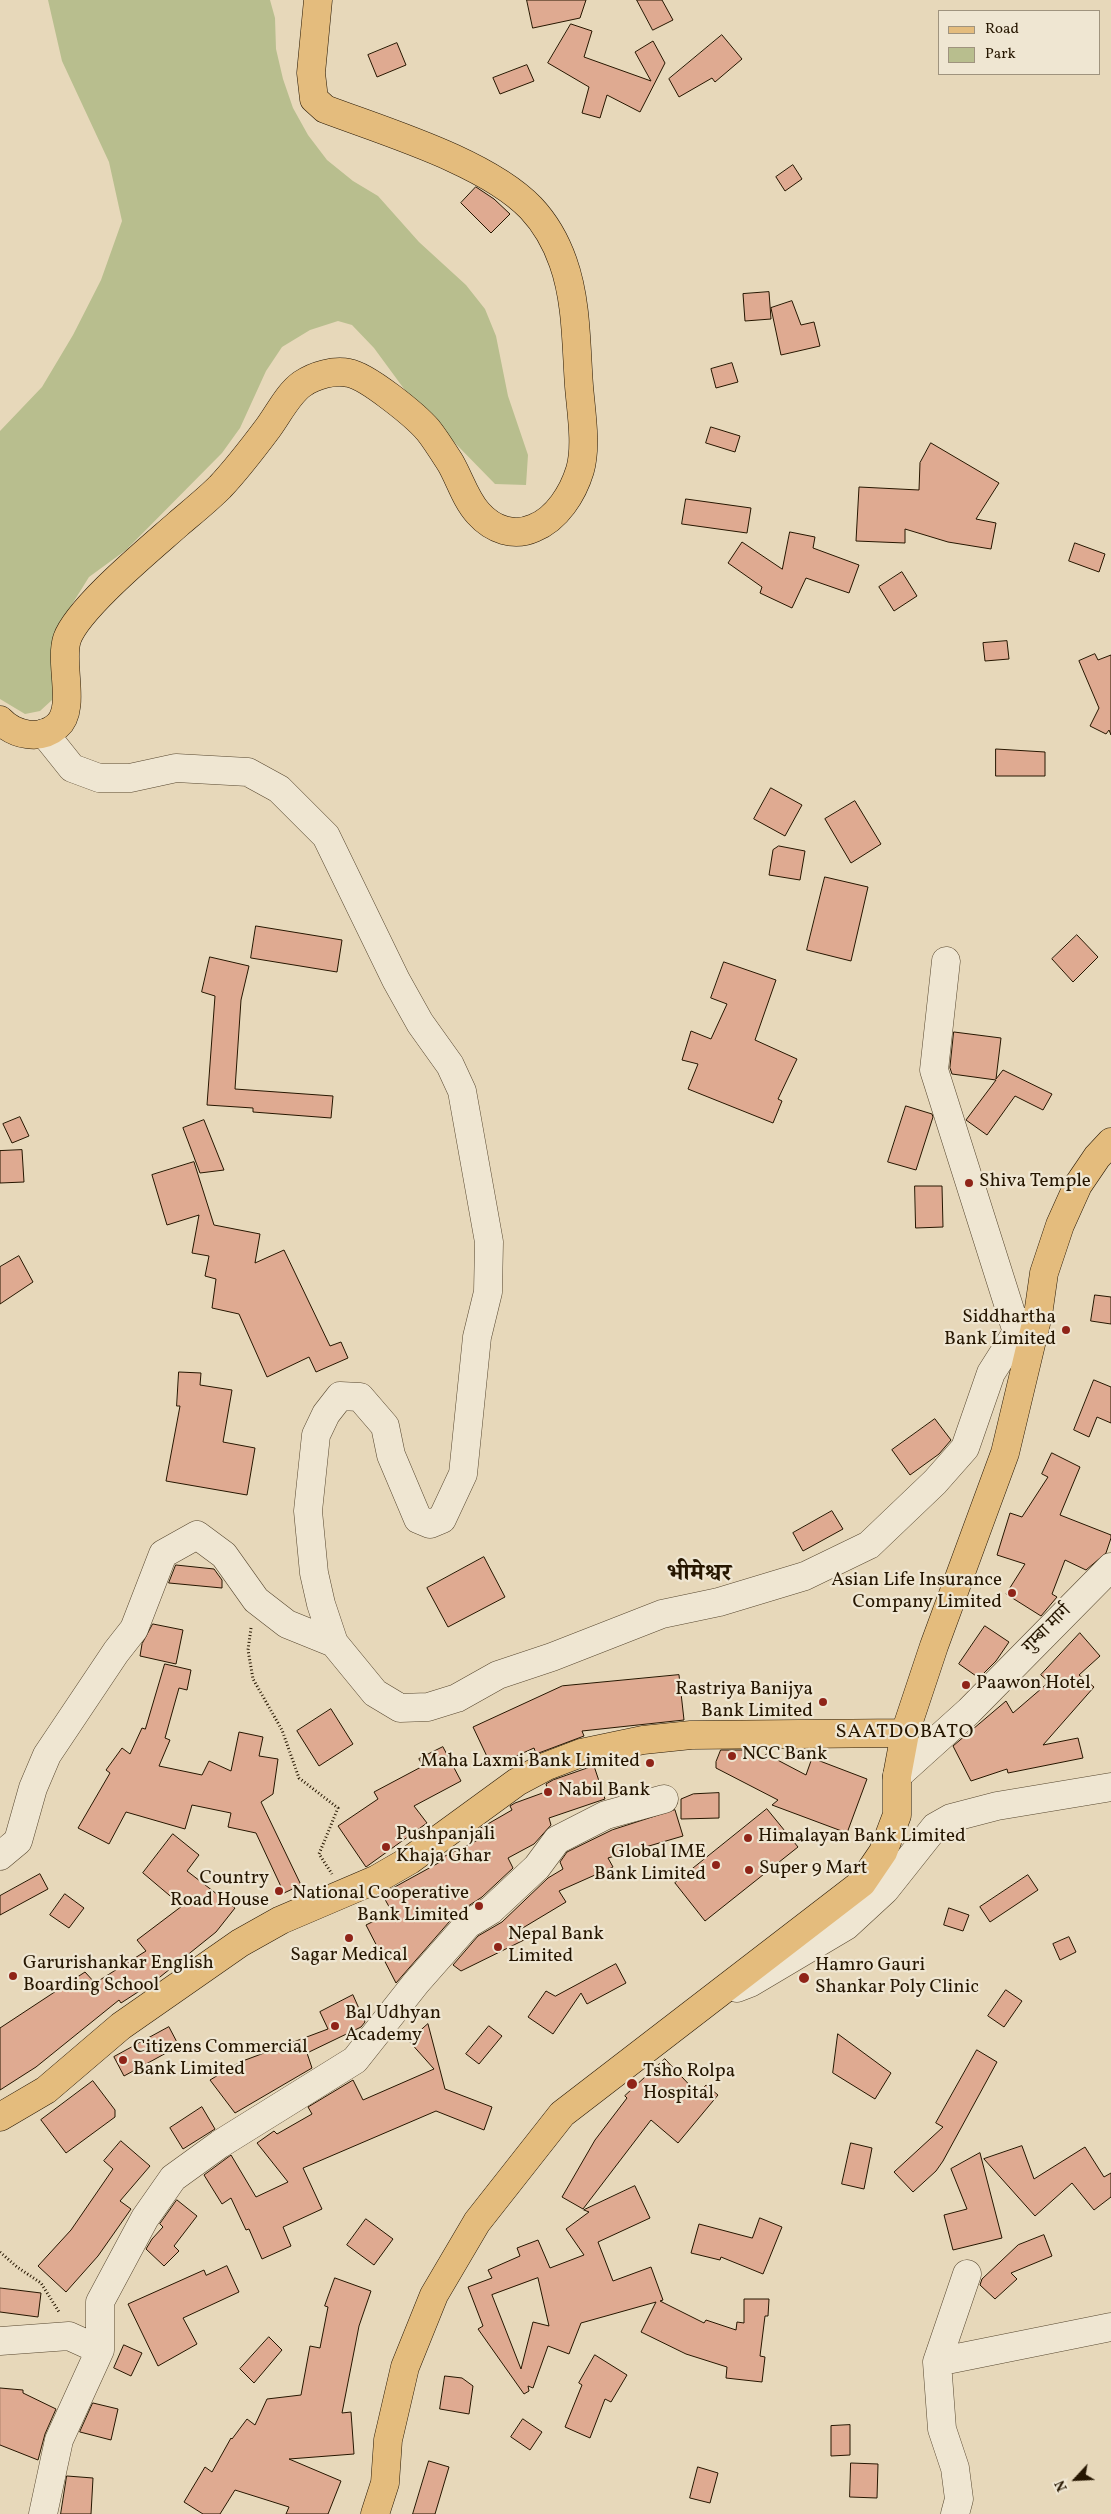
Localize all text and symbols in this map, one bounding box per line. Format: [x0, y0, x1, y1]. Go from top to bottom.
legend [938, 10, 1101, 75]
text: Road [985, 19, 1019, 40]
text: Park [985, 44, 1016, 65]
place label: Shiva Temple [979, 1172, 1091, 1194]
marker: Shiva Temple [963, 1177, 975, 1189]
place label: Siddhartha Bank Limited [944, 1308, 1056, 1352]
marker: Siddhartha Bank Limited [1060, 1324, 1072, 1336]
district label: भीमेश्वर [667, 1562, 731, 1590]
place label: Asian Life Insurance Company Limited [831, 1571, 1002, 1615]
marker: Asian Life Insurance Company Limited [1006, 1587, 1018, 1599]
street label: गुम्बा मार्ग [1019, 1601, 1077, 1659]
place label: Paawon Hotel [976, 1674, 1091, 1696]
marker: Paawon Hotel [960, 1679, 972, 1691]
place label: Rastriya Banijya Bank Limited [675, 1680, 813, 1724]
marker: Rastriya Banijya Bank Limited [817, 1696, 829, 1708]
district label: SAATDOBATO [834, 1721, 976, 1745]
place label: NCC Bank [742, 1745, 827, 1767]
marker: NCC Bank [726, 1750, 738, 1762]
place label: Maha Laxmi Bank Limited [420, 1752, 640, 1774]
marker: Maha Laxmi Bank Limited [644, 1757, 656, 1769]
place label: Nabil Bank [558, 1781, 650, 1803]
marker: Nabil Bank [542, 1786, 554, 1798]
place label: Pushpanjali Khaja Ghar [396, 1825, 495, 1869]
place label: Himalayan Bank Limited [758, 1827, 966, 1849]
marker: Himalayan Bank Limited [742, 1832, 754, 1844]
marker: Pushpanjali Khaja Ghar [380, 1841, 392, 1853]
place label: Global IME Bank Limited [594, 1843, 706, 1887]
marker: Global IME Bank Limited [710, 1859, 722, 1871]
place label: Super 9 Mart [759, 1859, 867, 1881]
marker: Super 9 Mart [743, 1864, 755, 1876]
place label: Country Road House [170, 1869, 269, 1913]
place label: National Cooperative Bank Limited [292, 1884, 469, 1928]
marker: Country Road House [273, 1885, 285, 1897]
marker: National Cooperative Bank Limited [473, 1900, 485, 1912]
place label: Nepal Bank Limited [508, 1925, 604, 1969]
marker: Sagar Medical [343, 1932, 355, 1944]
marker: Nepal Bank Limited [492, 1941, 504, 1953]
place label: Sagar Medical [290, 1946, 408, 1968]
place label: Garurishankar English Boarding School [23, 1954, 214, 1998]
place label: Hamro Gauri Shankar Poly Clinic [815, 1956, 979, 2000]
marker: Garurishankar English Boarding School [7, 1970, 19, 1982]
marker: Hamro Gauri Shankar Poly Clinic [797, 1971, 811, 1985]
place label: Bal Udhyan Academy [345, 2004, 441, 2048]
marker: Bal Udhyan Academy [329, 2020, 341, 2032]
place label: Citizens Commercial Bank Limited [133, 2038, 308, 2082]
marker: Citizens Commercial Bank Limited [117, 2054, 129, 2066]
place label: Tsho Rolpa Hospital [643, 2062, 735, 2106]
marker: Tsho Rolpa Hospital [625, 2077, 639, 2091]
north arrow [1051, 2454, 1101, 2504]
text: N [1051, 2477, 1073, 2494]

